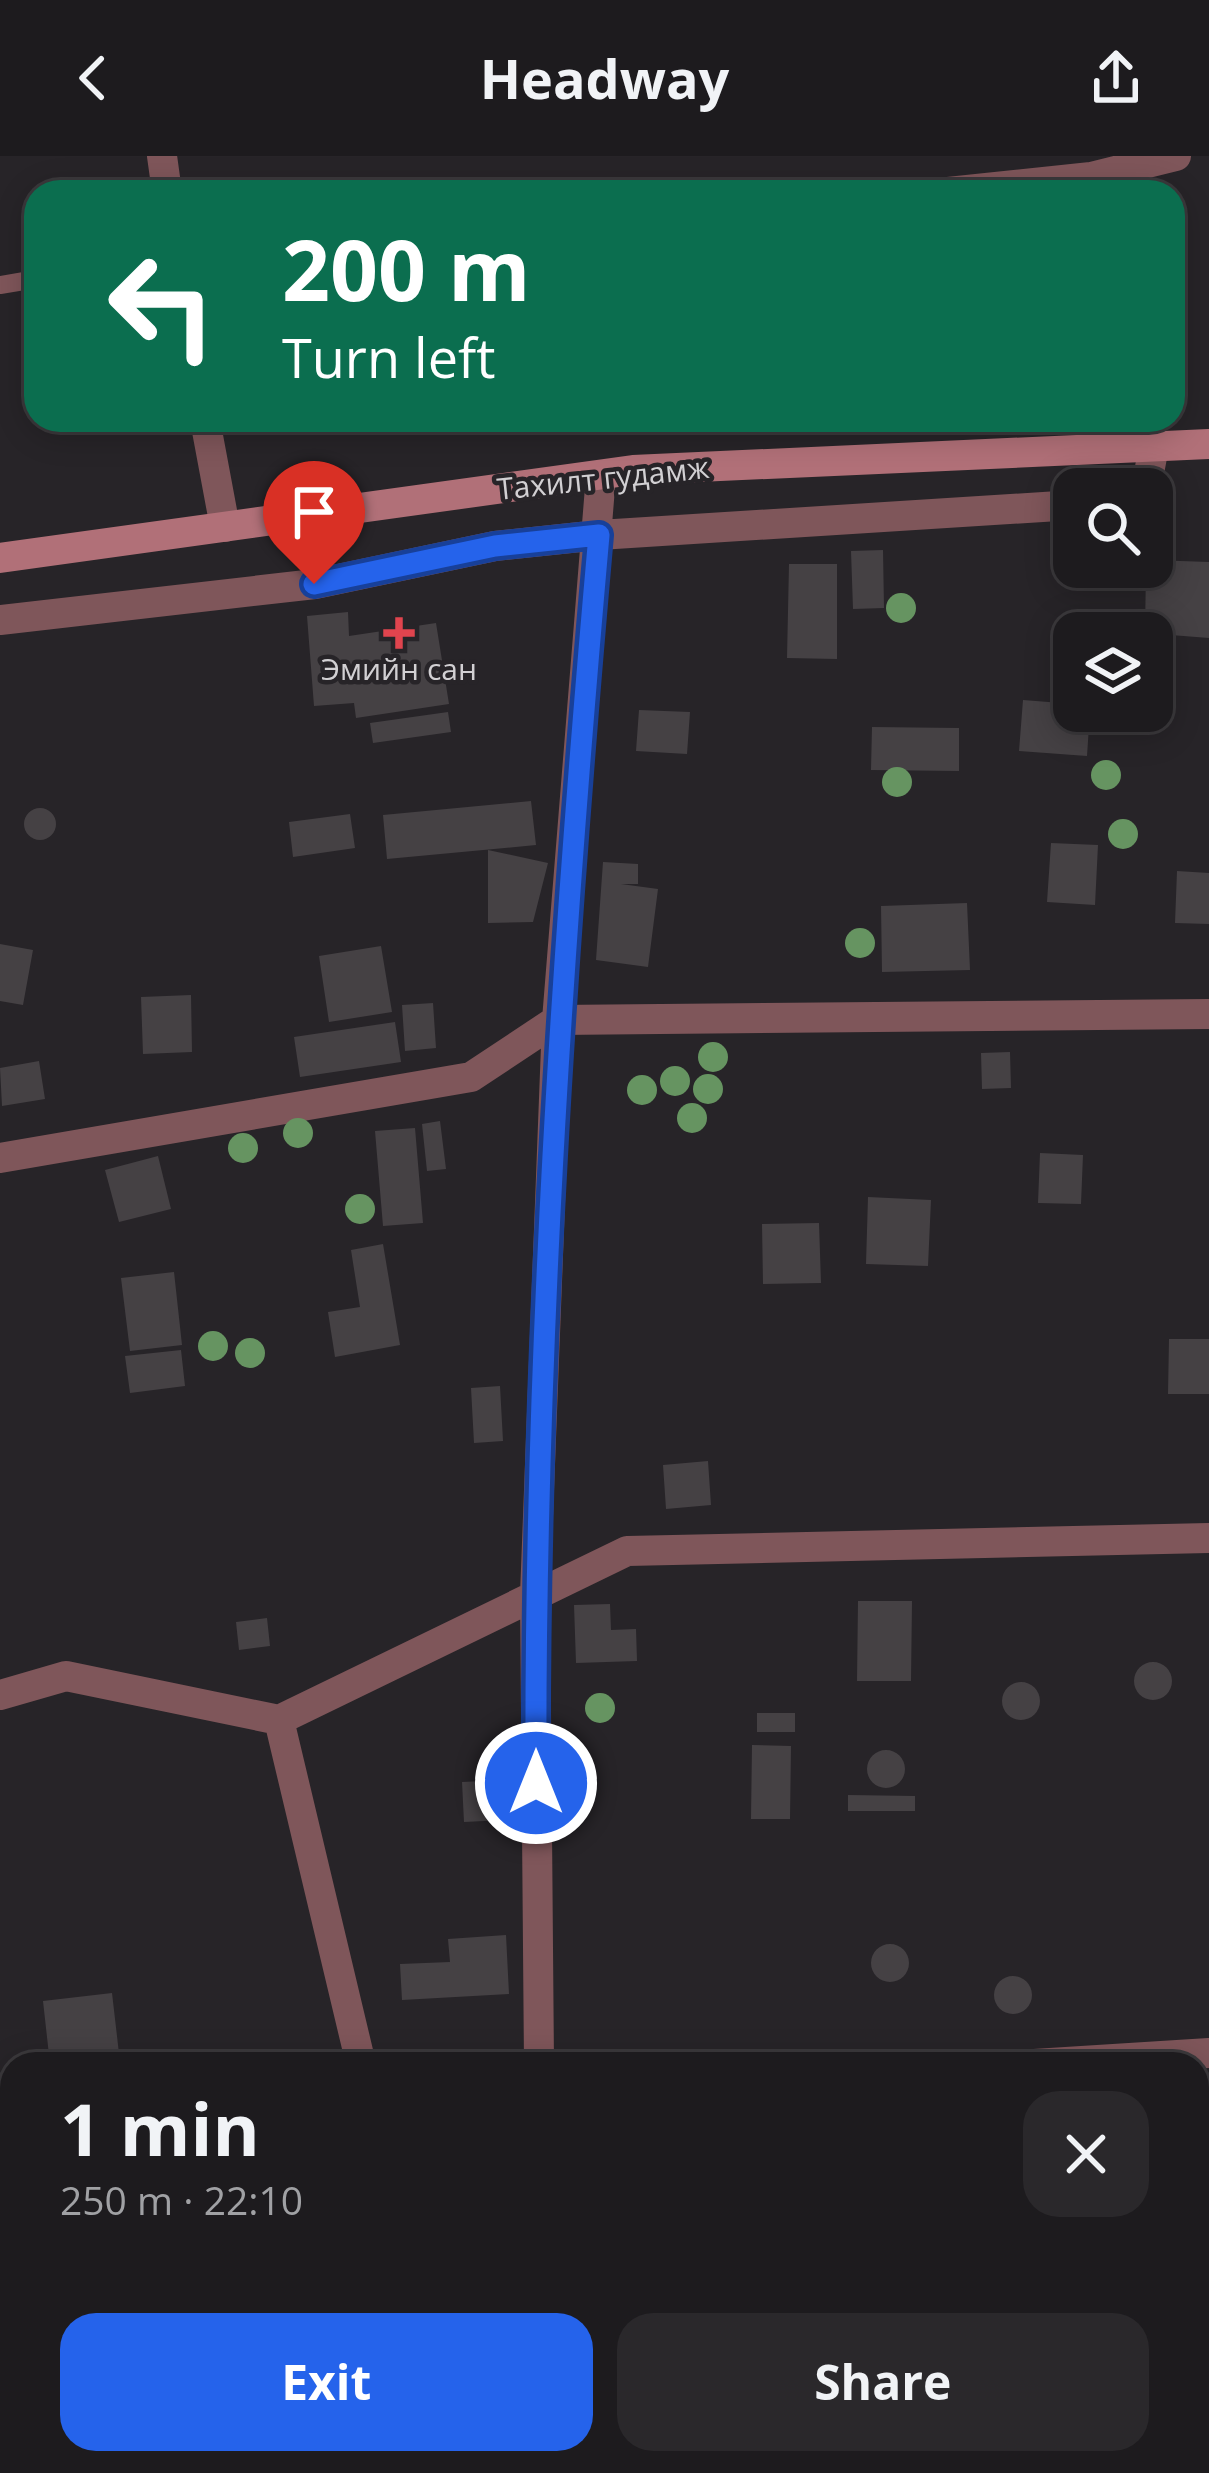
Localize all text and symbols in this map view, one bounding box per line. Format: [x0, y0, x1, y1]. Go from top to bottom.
text: Headway [480, 41, 729, 115]
icon: back [60, 45, 126, 111]
icon: share [1083, 45, 1149, 111]
text: 200 m [282, 211, 530, 326]
icon: left [84, 228, 240, 384]
text: Turn left [282, 320, 495, 394]
street label: Тахилт гудамж [495, 446, 711, 509]
pin [263, 461, 365, 584]
map controls [1053, 468, 1173, 732]
button: search [1053, 468, 1173, 588]
icon: arrive [281, 479, 347, 545]
button: layers [1053, 612, 1173, 732]
marker: Эмийн сан [386, 620, 412, 646]
place label: Эмийн сан [321, 648, 477, 689]
position arrow [473, 1720, 599, 1846]
text: 1 min [60, 2079, 260, 2177]
button: close [1023, 2091, 1149, 2217]
text: 250 m · 22:10 [60, 2173, 303, 2226]
button: Exit [60, 2313, 593, 2451]
button: Share [617, 2313, 1149, 2451]

